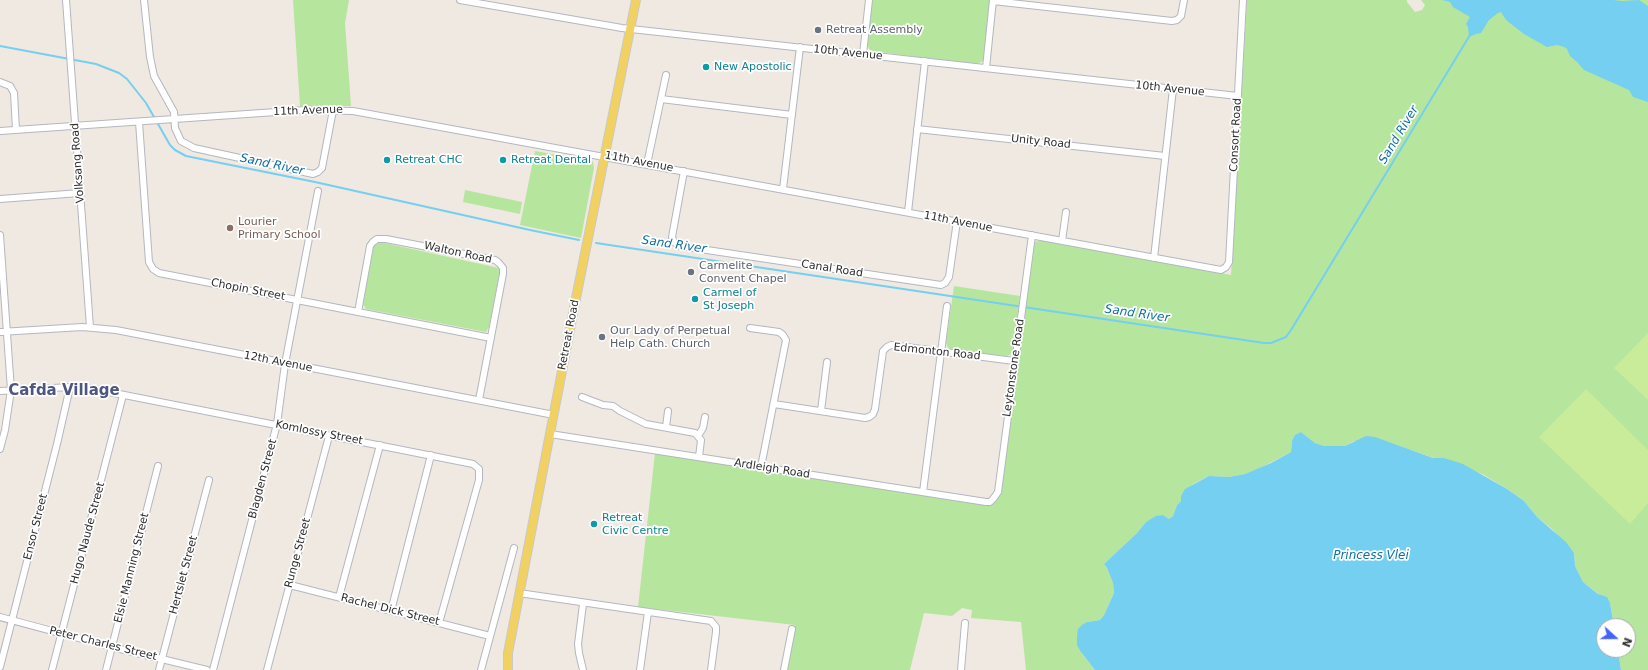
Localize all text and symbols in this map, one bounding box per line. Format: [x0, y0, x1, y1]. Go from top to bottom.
place label: Retreat Assembly [826, 23, 923, 37]
marker: Retreat Assembly [813, 25, 823, 35]
street label: 10th Avenue [813, 43, 883, 63]
place label: New Apostolic [714, 60, 792, 74]
marker: New Apostolic [701, 62, 711, 72]
street label: 10th Avenue [1135, 79, 1205, 99]
street label: Consort Road [1227, 98, 1245, 172]
street label: 11th Avenue [273, 103, 343, 119]
water label: Sand River [1376, 103, 1422, 167]
street label: Volksang Road [69, 122, 87, 204]
street label: Unity Road [1010, 132, 1072, 152]
street label: 11th Avenue [604, 149, 674, 175]
water label: Sand River [239, 151, 305, 179]
place label: Retreat CHC [395, 153, 462, 167]
place label: Retreat Dental [511, 153, 591, 167]
marker: Retreat CHC [382, 155, 392, 165]
marker: Retreat Dental [498, 155, 508, 165]
street label: 11th Avenue [923, 209, 993, 235]
place label: Lourier Primary School [238, 215, 321, 241]
marker: Lourier Primary School [225, 223, 235, 233]
water label: Sand River [641, 233, 707, 257]
street label: Walton Road [423, 239, 493, 267]
street label: Canal Road [800, 258, 864, 280]
place label: Carmelite Convent Chapel [699, 259, 787, 285]
marker: Carmelite Convent Chapel [686, 267, 696, 277]
street label: Chopin Street [210, 276, 286, 304]
place label: Carmel of St Joseph [703, 286, 756, 312]
marker: Carmel of St Joseph [690, 294, 700, 304]
street label: Retreat Road [556, 299, 582, 371]
water label: Sand River [1104, 302, 1170, 326]
street label: Leytonstone Road [1001, 318, 1027, 418]
place label: Our Lady of Perpetual Help Cath. Church [610, 324, 730, 350]
marker: Our Lady of Perpetual Help Cath. Church [597, 332, 607, 342]
street label: Edmonton Road [893, 341, 981, 363]
street label: 12th Avenue [243, 349, 313, 375]
district label: Cafda Village [8, 382, 120, 400]
street label: Komlossy Street [274, 418, 364, 448]
street label: Blagden Street [246, 438, 280, 520]
street label: Ardleigh Road [733, 456, 811, 482]
street label: Hugo Naude Street [68, 481, 108, 585]
street label: Ensor Street [21, 492, 51, 562]
place label: Retreat Civic Centre [602, 511, 669, 537]
street label: Elsie Manning Street [112, 512, 152, 624]
street label: Runge Street [282, 517, 314, 589]
marker: Retreat Civic Centre [589, 519, 599, 529]
street label: Hertslet Street [167, 534, 201, 616]
water label: Princess Vlei [1333, 549, 1409, 563]
street label: Rachel Dick Street [339, 591, 441, 629]
north arrow [1596, 618, 1636, 658]
street label: Peter Charles Street [48, 624, 158, 664]
text: N [1619, 635, 1634, 649]

